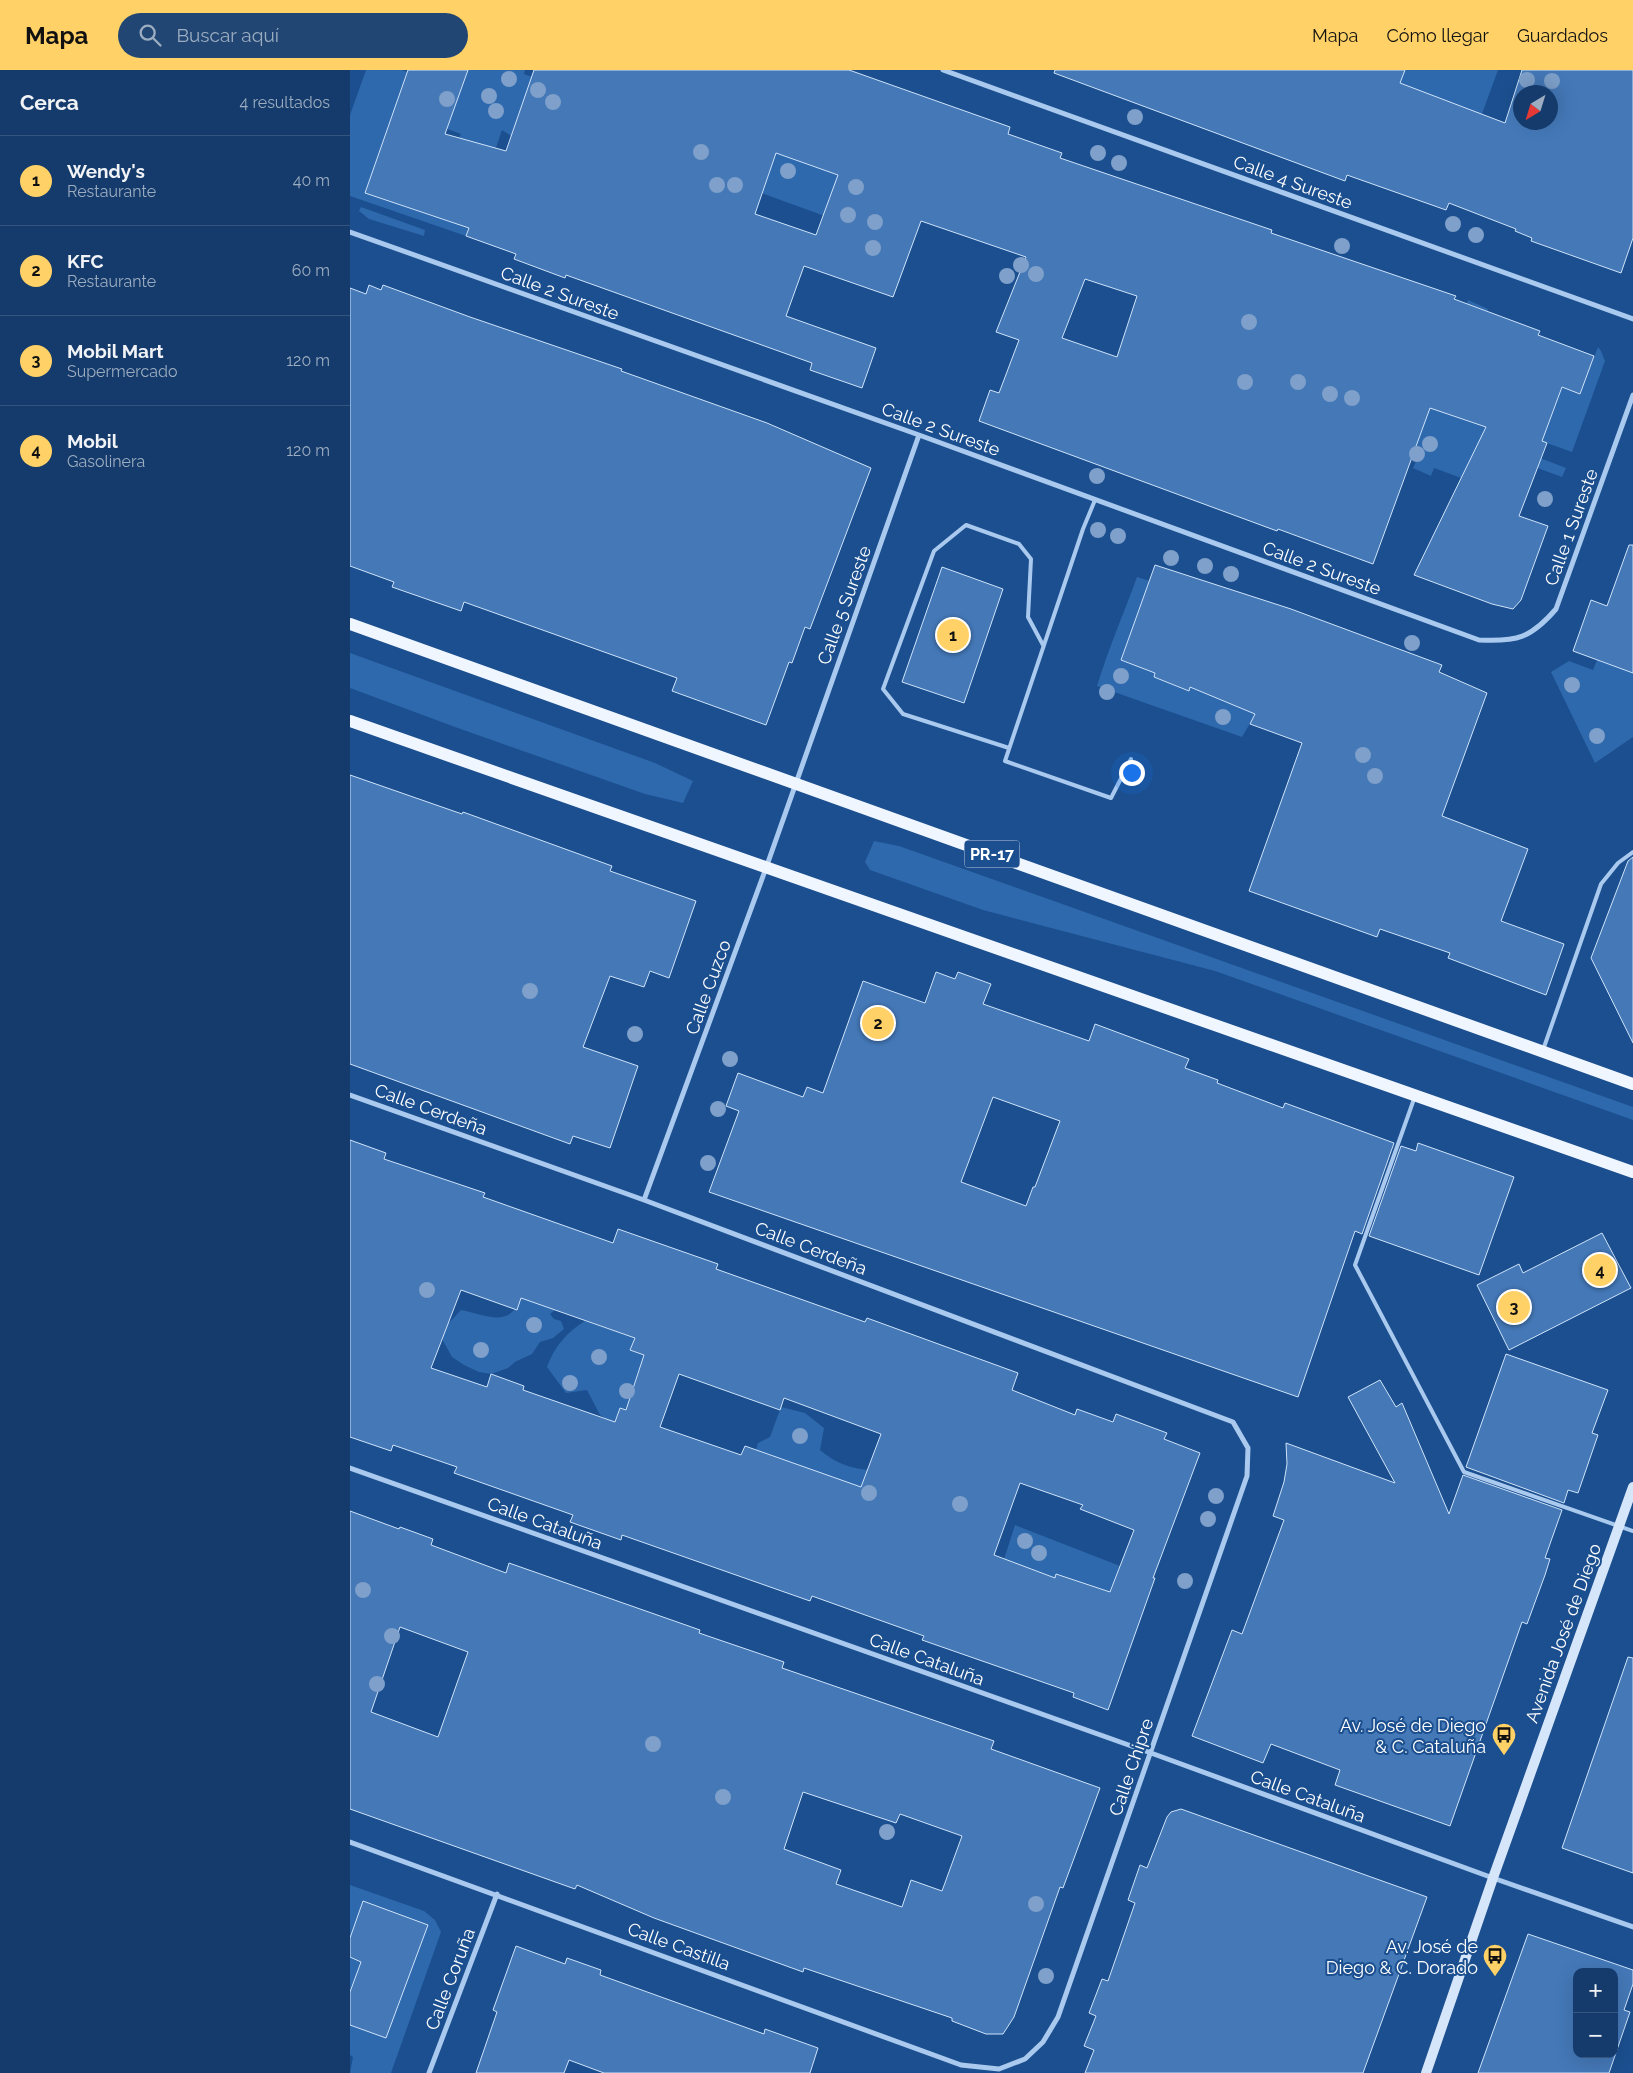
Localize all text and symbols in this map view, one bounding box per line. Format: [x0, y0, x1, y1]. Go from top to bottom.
search box [118, 13, 468, 58]
text: Mapa [25, 21, 88, 50]
icon: search [136, 21, 164, 49]
text: Buscar aquí [176, 24, 279, 46]
text: Mapa [1312, 25, 1358, 46]
text: Cómo llegar [1386, 25, 1489, 46]
text: Guardados [1517, 25, 1608, 46]
north arrow [1513, 85, 1558, 130]
text: Cerca [20, 90, 79, 115]
text: 4 resultados [240, 93, 330, 112]
street label: Calle 4 Sureste [1231, 151, 1356, 213]
text: Wendy's [67, 160, 145, 182]
text: 1 [32, 171, 40, 190]
text: 40 m [293, 171, 330, 190]
text: Restaurante [67, 182, 156, 201]
text: KFC [67, 250, 103, 272]
text: 2 [31, 261, 41, 280]
text: 60 m [292, 261, 330, 280]
street label: Calle 2 Sureste [498, 262, 622, 324]
text: Restaurante [67, 272, 156, 291]
text: Mobil Mart [67, 340, 164, 362]
text: 3 [32, 351, 40, 370]
text: 120 m [286, 351, 330, 370]
text: Supermercado [67, 362, 178, 381]
street label: Calle 2 Sureste [879, 398, 1003, 460]
text: Mobil [67, 430, 118, 452]
text: 4 [31, 441, 41, 460]
text: 120 m [286, 441, 330, 460]
text: Gasolinera [67, 452, 145, 471]
street label: Calle 1 Sureste [1540, 465, 1602, 588]
street label: Calle 2 Sureste [1260, 537, 1384, 599]
street label: Calle 5 Sureste [813, 542, 875, 667]
pin: 1 [937, 616, 969, 654]
your location [1119, 760, 1145, 786]
road number: PR-17 [964, 841, 1020, 868]
street label: Calle Cuzco [681, 936, 735, 1037]
pin: 2 [862, 1004, 894, 1042]
street label: Calle Cerdeña [372, 1079, 490, 1139]
street label: Calle Cerdeña [752, 1217, 870, 1279]
pin: 4 [1584, 1251, 1616, 1289]
pin: 3 [1498, 1288, 1530, 1326]
street label: Calle Cataluña [485, 1492, 605, 1554]
street label: Avenida José de Diego [1521, 1540, 1605, 1726]
street label: Calle Cataluña [867, 1628, 987, 1690]
street label: Calle Chipre [1105, 1715, 1158, 1818]
place label: Av. José de Diego & C. Cataluña [1340, 1715, 1486, 1757]
bus stop icon: Av. José de Diego & C. Cataluña [1491, 1722, 1517, 1756]
street label: Calle Cataluña [1248, 1765, 1368, 1827]
street label: Calle Castilla [625, 1918, 733, 1974]
street label: Calle Coruña [421, 1925, 479, 2033]
place label: Av. José de Diego & C. Dorado [1326, 1936, 1478, 1978]
bus stop icon: Av. José de Diego & C. Dorado [1482, 1943, 1508, 1977]
map controls [1573, 1968, 1618, 2058]
button: + [1573, 1968, 1618, 2013]
button: − [1573, 2013, 1618, 2058]

